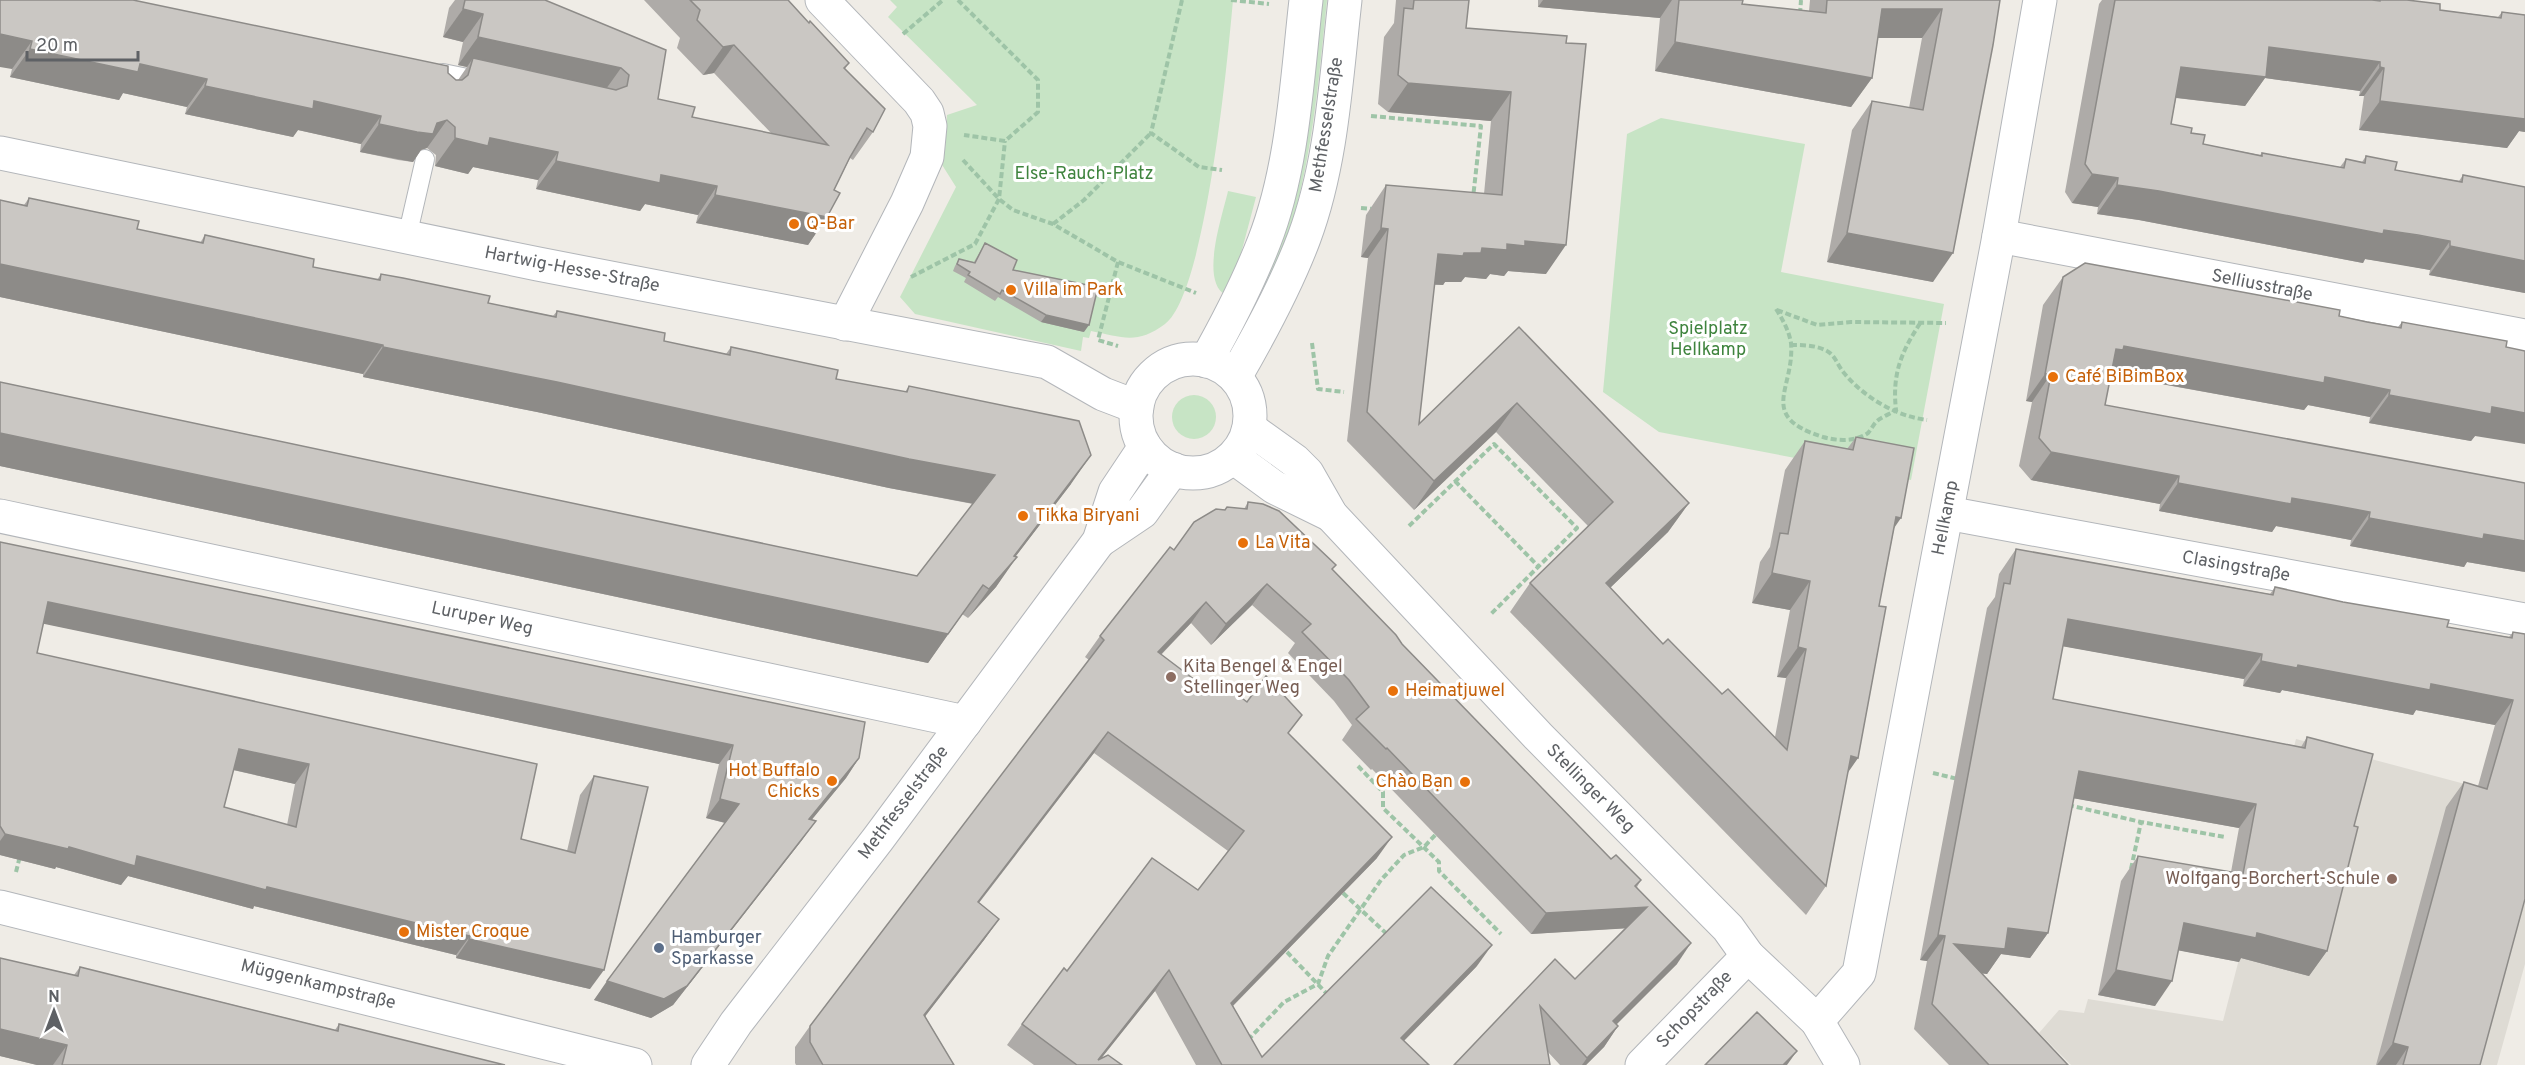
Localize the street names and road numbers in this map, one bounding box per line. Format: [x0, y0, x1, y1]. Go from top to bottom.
street label: Methfesselstraße [1305, 56, 1349, 194]
street label: Hartwig-Hesse-Straße [482, 242, 662, 298]
street label: Selliusstraße [2209, 265, 2315, 307]
street label: Hellkamp [1927, 478, 1965, 558]
street label: Clasingstraße [2180, 546, 2292, 588]
street label: Luruper Weg [429, 597, 535, 641]
street label: Stellinger Weg [1540, 739, 1640, 839]
street label: Methfesselstraße [854, 741, 954, 865]
street label: Müggenkampstraße [238, 955, 398, 1015]
street label: Schopstraße [1652, 966, 1738, 1054]

